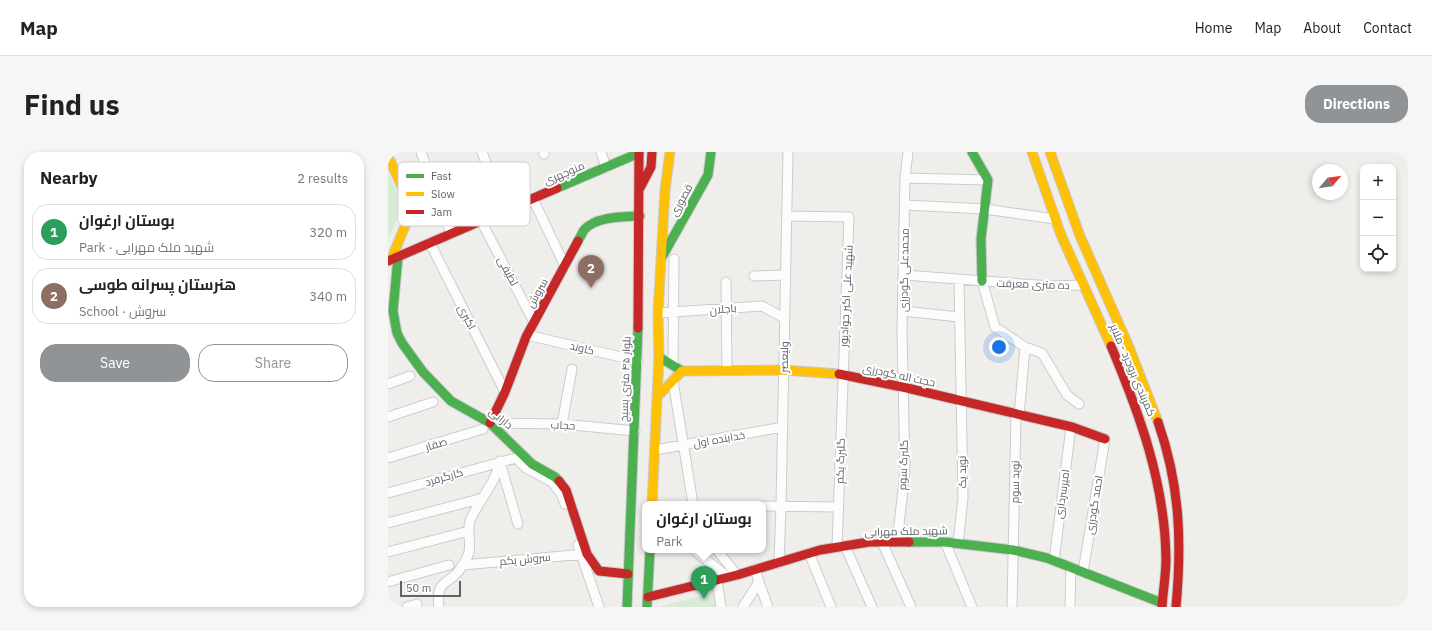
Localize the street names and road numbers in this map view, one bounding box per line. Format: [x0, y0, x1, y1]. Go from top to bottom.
street label: منوچهری [541, 158, 587, 188]
street label: قصوری [666, 181, 696, 219]
street label: محمدعلی گودرزی [896, 228, 912, 312]
street label: شهید علی اکبر جوادپور [836, 245, 856, 348]
street label: لطیفی [494, 254, 522, 288]
street label: سروش [523, 276, 551, 310]
street label: ده متری معرفت [996, 276, 1070, 292]
street label: باجلان [709, 301, 737, 317]
street label: اکبری [455, 302, 479, 332]
street label: کمربندی بروجرد - ملایر [1107, 321, 1159, 419]
street label: بلوار ۴۵ متری بسیج [617, 336, 634, 422]
street label: کاوند [568, 338, 596, 358]
street label: ولیعصر [777, 341, 791, 374]
street label: حجت اله گودرزی [861, 360, 937, 390]
street label: دارابی [486, 404, 516, 432]
street label: حجاب [550, 417, 576, 433]
street label: خدابنده اول [692, 428, 746, 450]
street label: صفار [422, 434, 449, 454]
street label: گلبرگ یکم [832, 438, 849, 484]
street label: گلبرگ سوم [895, 439, 912, 491]
street label: نوید یک [955, 456, 969, 488]
street label: نوید سوم [1008, 460, 1023, 504]
street label: کارگرفرد [423, 465, 465, 489]
street label: امیرسرداری [1052, 468, 1072, 520]
street label: احمد گودرزی [1082, 474, 1106, 536]
street label: شهید ملک مهرابی [864, 523, 948, 539]
street label: سروش یکم [499, 550, 551, 569]

